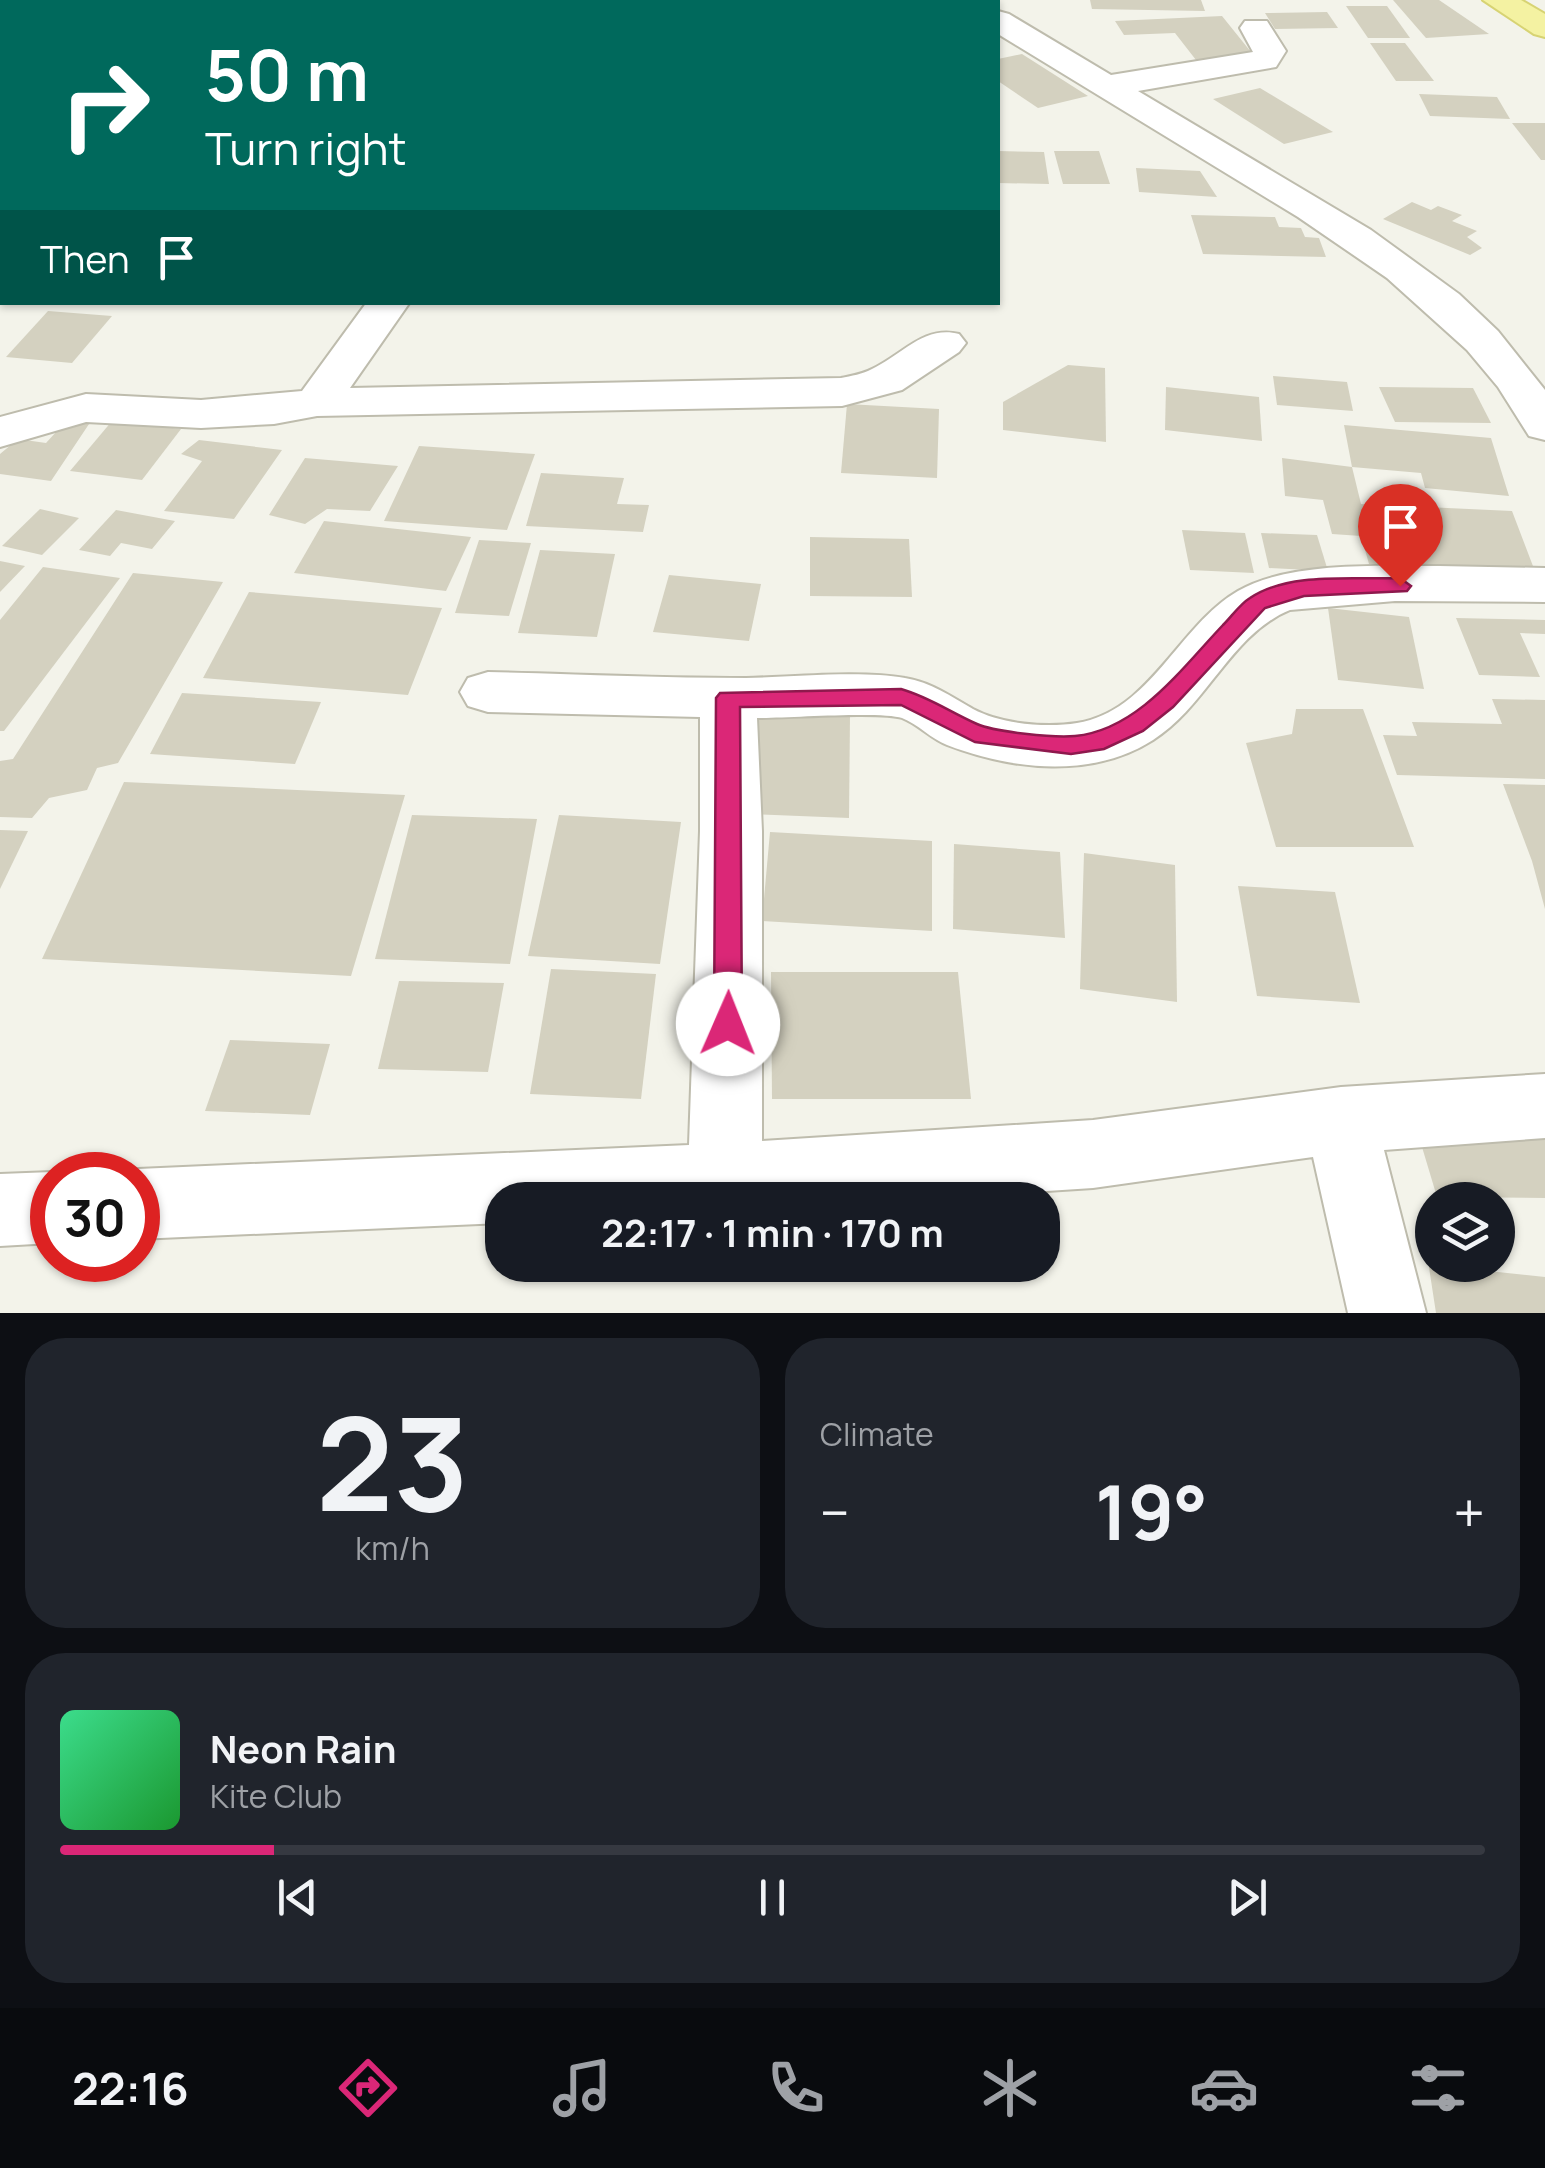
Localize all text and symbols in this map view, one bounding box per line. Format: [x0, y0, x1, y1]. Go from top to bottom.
text: 50 m [205, 26, 369, 122]
icon: right [40, 40, 170, 170]
text: Turn right [205, 117, 406, 179]
icon: arrive [149, 230, 204, 285]
text: Then [40, 232, 129, 284]
pin [1358, 484, 1443, 587]
icon: arrive [1373, 499, 1428, 554]
position arrow [676, 972, 780, 1076]
speed limit sign: 30 [30, 1152, 160, 1282]
map controls [1415, 1182, 1515, 1282]
button: layers [1415, 1182, 1515, 1282]
text: 22:17 · 1 min · 170 m [601, 1206, 944, 1258]
text: 23 [316, 1372, 469, 1550]
text: Climate [820, 1412, 934, 1456]
text: 19° [1095, 1460, 1208, 1563]
text: − [820, 1474, 850, 1550]
text: + [1453, 1474, 1485, 1550]
text: km/h [355, 1526, 430, 1570]
text: Neon Rain [210, 1722, 396, 1774]
text: Kite Club [210, 1774, 342, 1818]
icon: previous [270, 1870, 325, 1925]
icon: pause [745, 1870, 800, 1925]
icon: next [1220, 1870, 1275, 1925]
icon: directions [333, 2053, 403, 2123]
icon: music [547, 2053, 617, 2123]
icon: phone [761, 2053, 831, 2123]
icon: climate [975, 2053, 1045, 2123]
icon: car [1189, 2053, 1259, 2123]
icon: filters [1403, 2053, 1473, 2123]
text: 22:16 [72, 2057, 189, 2119]

